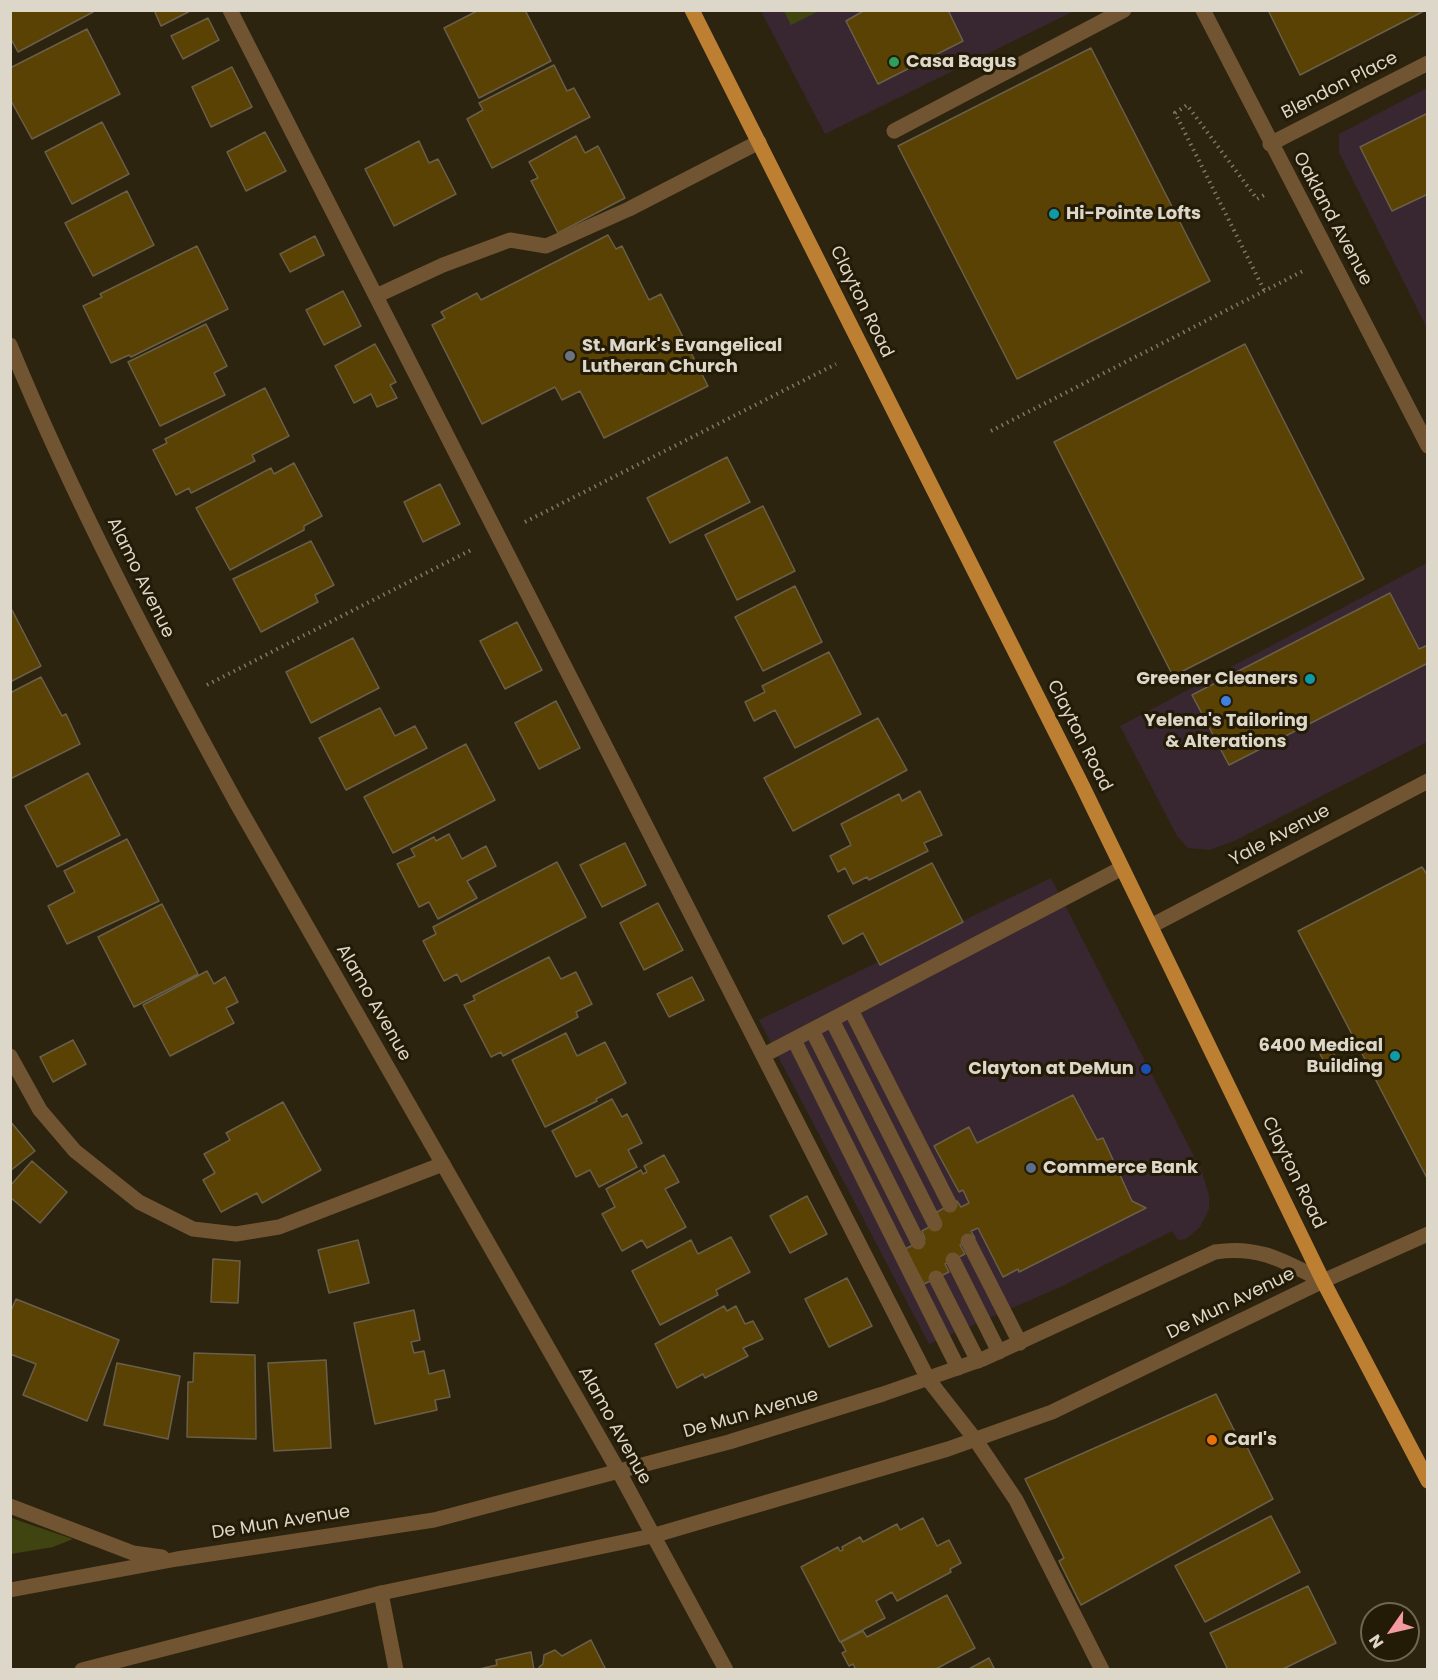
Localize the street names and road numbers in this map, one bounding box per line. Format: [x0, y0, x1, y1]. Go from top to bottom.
street label: Blendon Place [1278, 47, 1402, 125]
street label: Oakland Avenue [1288, 148, 1376, 290]
street label: Clayton Road [825, 243, 897, 361]
street label: Alamo Avenue [102, 514, 178, 642]
street label: Clayton Road [1042, 677, 1116, 795]
street label: Yale Avenue [1226, 800, 1334, 872]
street label: Alamo Avenue [331, 941, 415, 1065]
street label: Clayton Road [1257, 1114, 1329, 1232]
street label: De Mun Avenue [1164, 1264, 1298, 1344]
street label: Alamo Avenue [573, 1363, 655, 1489]
street label: De Mun Avenue [681, 1384, 821, 1444]
street label: De Mun Avenue [210, 1501, 352, 1545]

